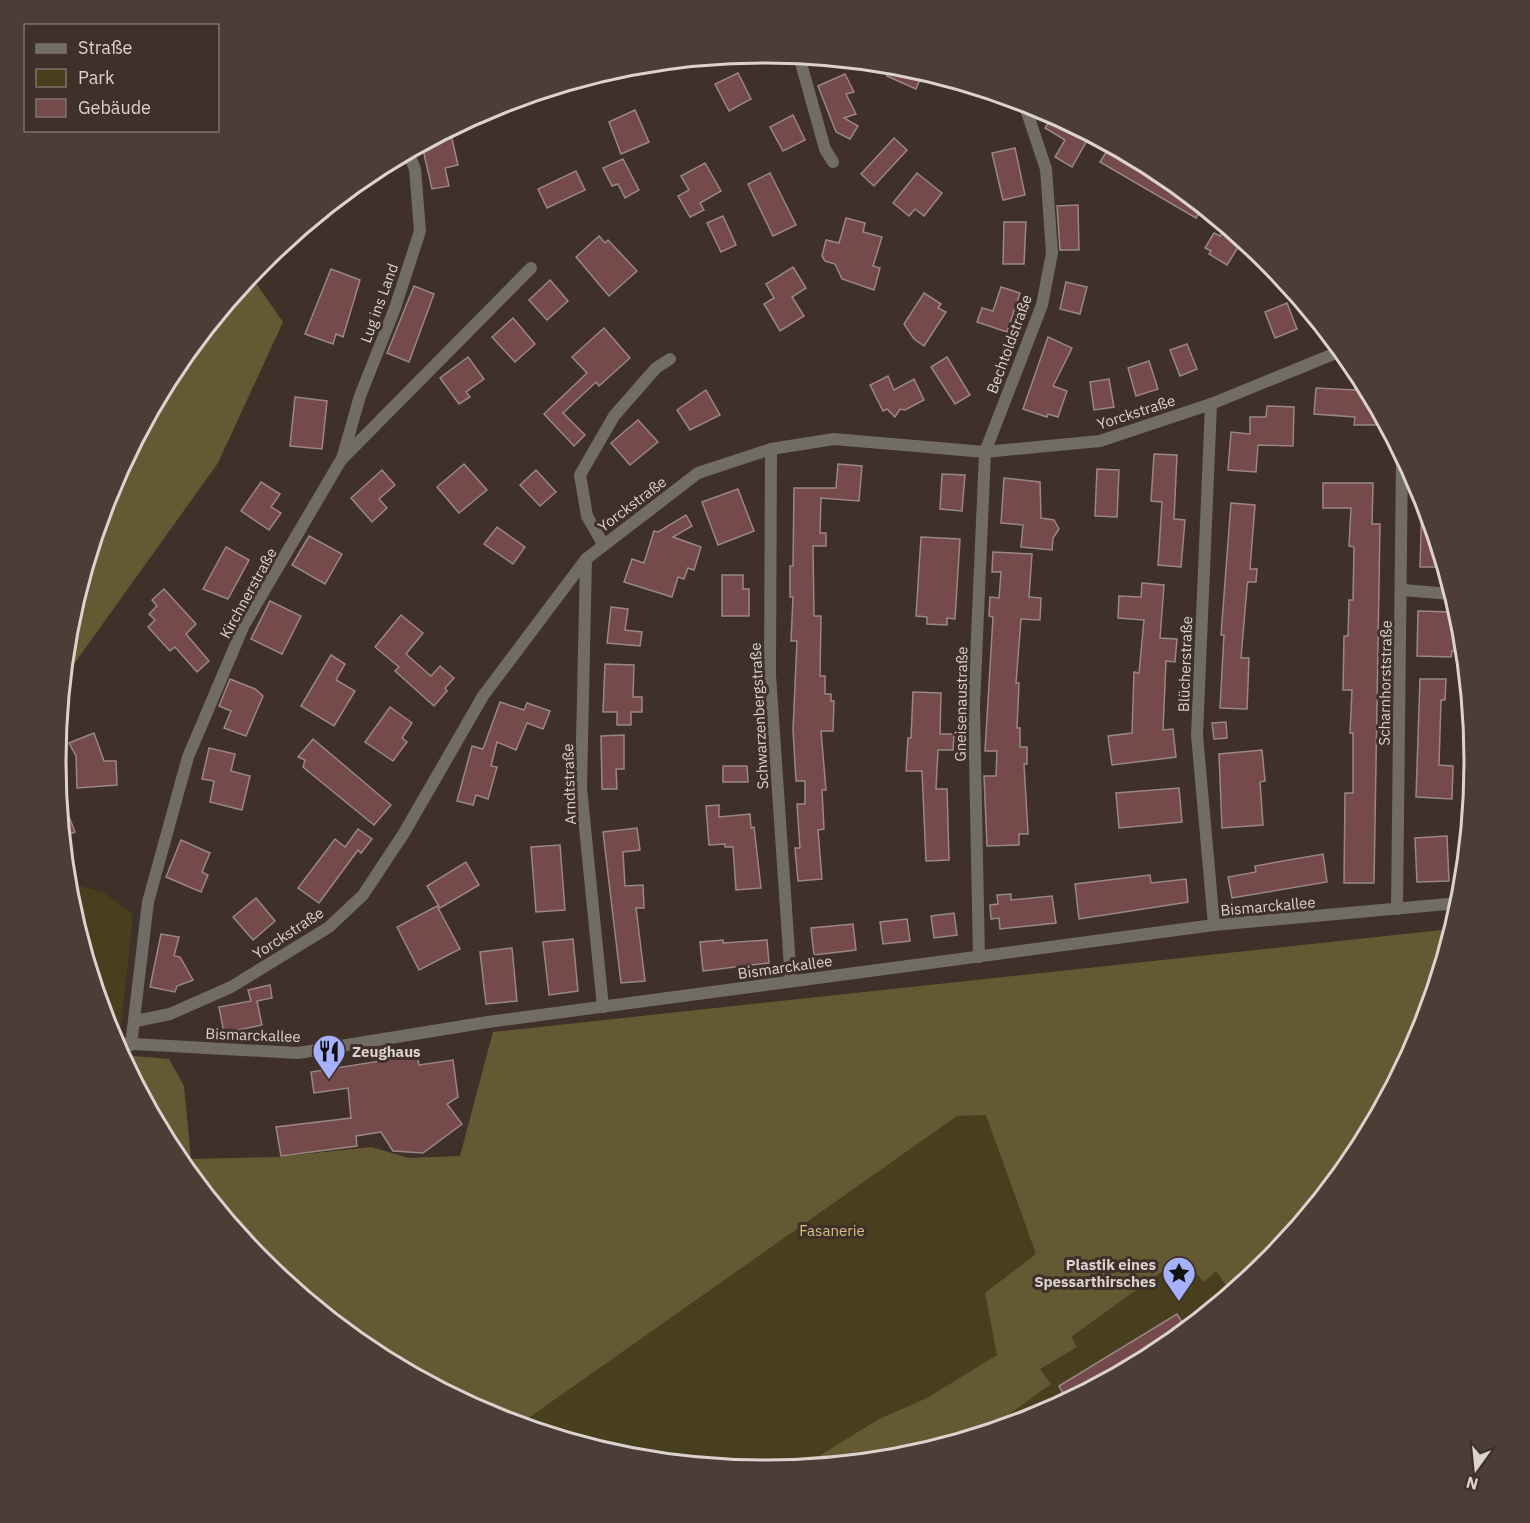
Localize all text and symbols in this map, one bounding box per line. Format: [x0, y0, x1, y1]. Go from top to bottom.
legend [24, 24, 219, 132]
text: Straße [78, 36, 132, 59]
text: Park [78, 66, 115, 89]
text: Gebäude [78, 96, 151, 119]
street label: Lug ins Land [356, 261, 402, 345]
street label: Bechtoldstraße [982, 292, 1036, 396]
street label: Yorckstraße [1095, 390, 1177, 434]
street label: Yorckstraße [594, 472, 670, 536]
street label: Kirchnerstraße [215, 544, 281, 642]
street label: Blücherstraße [1174, 616, 1196, 712]
street label: Scharnhorststraße [1374, 620, 1396, 746]
street label: Schwarzenbergstraße [746, 642, 772, 790]
street label: Gneisenaustraße [950, 646, 972, 762]
street label: Arndtstraße [558, 743, 580, 825]
street label: Bismarckallee [1220, 892, 1316, 920]
street label: Yorckstraße [249, 903, 327, 963]
street label: Bismarckallee [736, 951, 834, 983]
street label: Bismarckallee [205, 1024, 301, 1046]
restaurant icon: Zeughaus [311, 1033, 347, 1080]
place label: Zeughaus [352, 1042, 421, 1061]
park label: Fasanerie [799, 1221, 865, 1240]
place label: Plastik eines Spessarthirsches [1034, 1255, 1156, 1291]
place icon: Plastik eines Spessarthirsches [1161, 1255, 1197, 1302]
north arrow [1446, 1439, 1506, 1499]
text: N [1464, 1472, 1480, 1495]

